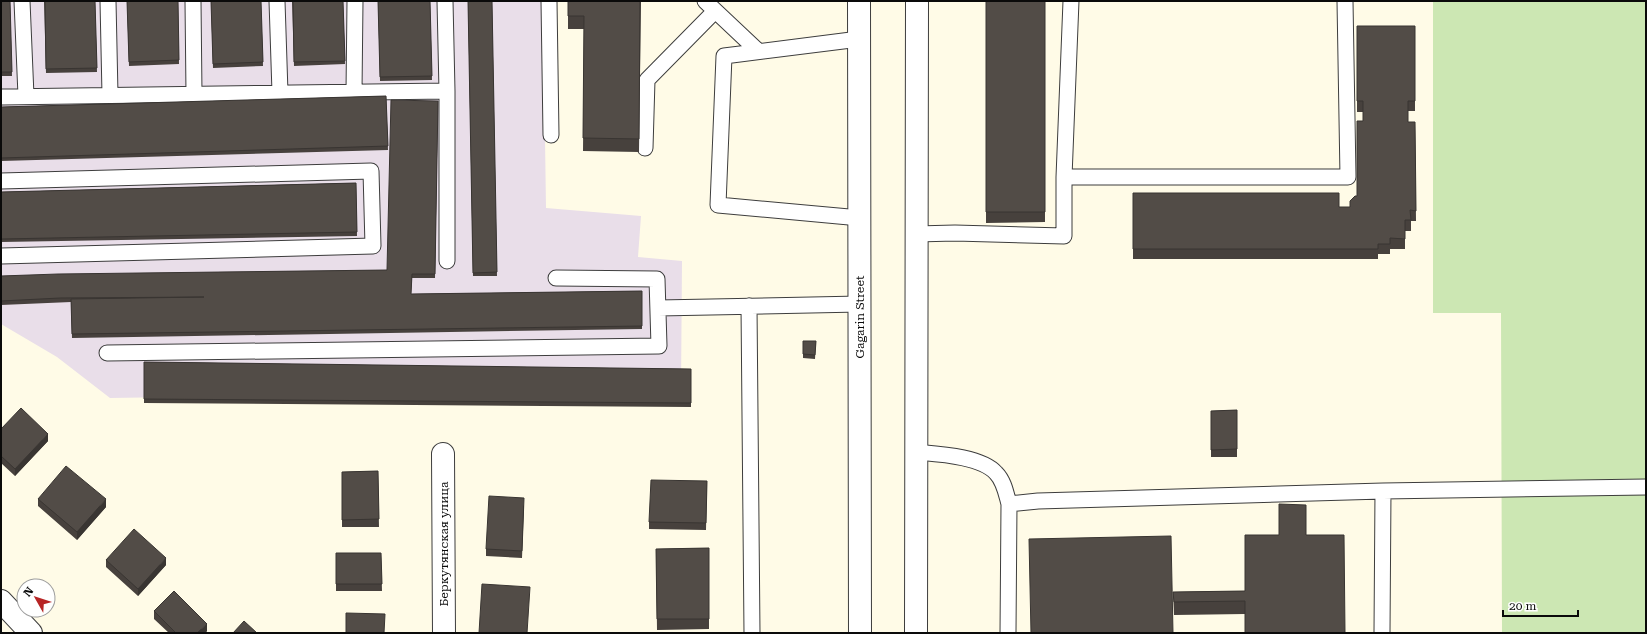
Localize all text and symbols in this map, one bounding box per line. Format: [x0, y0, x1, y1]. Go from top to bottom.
street label: Gagarin Street [853, 275, 867, 359]
street label: Беркутянская улица [437, 481, 451, 607]
north arrow [16, 578, 56, 618]
text: N [21, 584, 37, 599]
scale bar [1503, 592, 1578, 618]
text: 20 m [1509, 599, 1536, 613]

